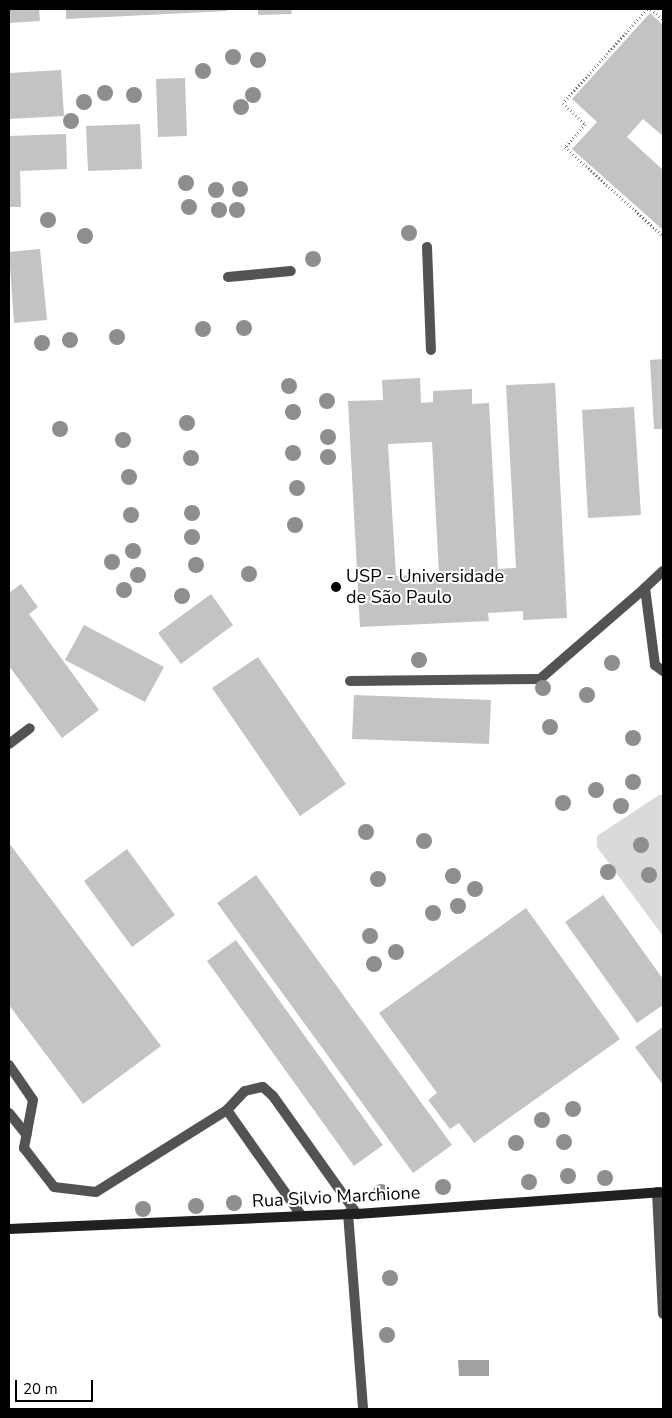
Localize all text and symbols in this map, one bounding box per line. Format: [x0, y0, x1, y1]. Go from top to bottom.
place label: USP - Universidade de São Paulo [346, 566, 504, 608]
marker: USP - Universidade de São Paulo [330, 581, 342, 593]
street label: Rua Silvio Marchione [251, 1182, 421, 1212]
scale bar [18, 1370, 95, 1402]
text: 20 m [23, 1379, 58, 1399]

